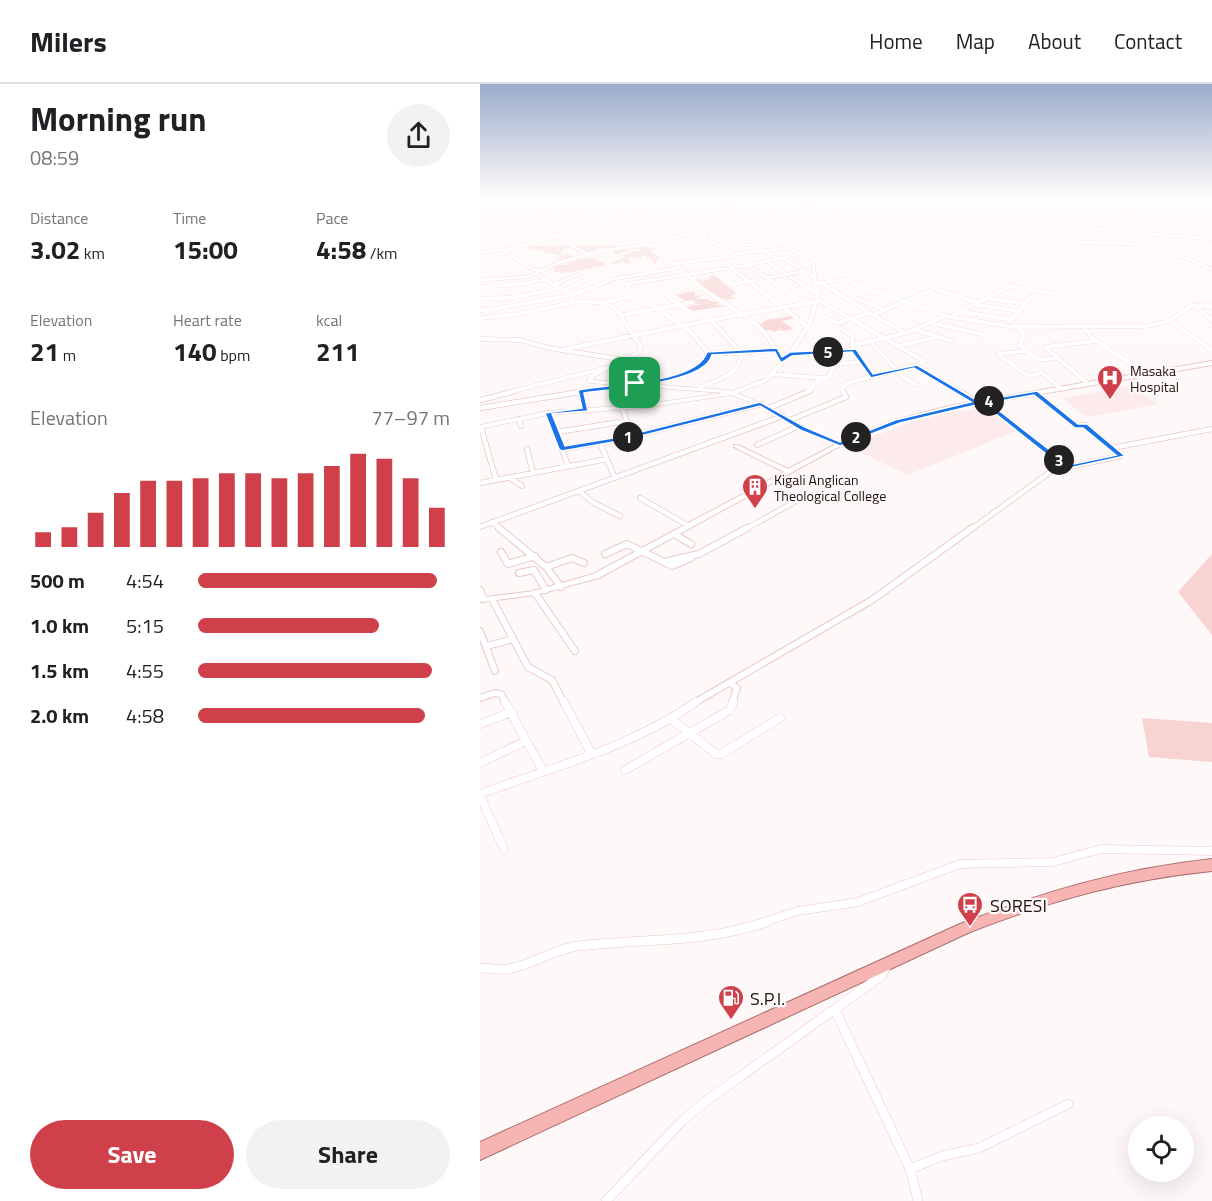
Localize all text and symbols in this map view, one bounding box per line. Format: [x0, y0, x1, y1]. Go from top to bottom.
text: Milers [30, 20, 107, 63]
text: Home [869, 25, 923, 57]
text: Map [956, 25, 995, 57]
text: About [1028, 25, 1081, 57]
text: Contact [1114, 25, 1182, 57]
text: Morning run [30, 94, 207, 144]
button: share [387, 104, 450, 167]
text: 08:59 [30, 142, 79, 173]
text: Distance [30, 206, 88, 230]
text: Time [173, 206, 206, 230]
text: Pace [316, 206, 348, 230]
text: 3.02 [30, 230, 80, 269]
text: 15:00 [173, 230, 238, 269]
text: 4:58 [316, 230, 366, 269]
text: km [80, 241, 105, 265]
text: /km [366, 241, 398, 265]
text: Elevation [30, 308, 92, 332]
text: Heart rate [173, 308, 242, 332]
text: kcal [316, 308, 342, 332]
text: 21 [30, 332, 59, 371]
text: 140 [173, 332, 217, 371]
text: 211 [316, 332, 360, 371]
pin: 5 [813, 337, 843, 367]
text: 5 [824, 340, 832, 364]
text: m [59, 343, 76, 367]
text: bpm [217, 343, 250, 367]
pin [609, 357, 660, 408]
place label: Masaka Hospital [1130, 360, 1179, 397]
hospital icon: Masaka Hospital [1095, 363, 1125, 401]
icon: arrive [618, 366, 651, 399]
pin: 4 [974, 386, 1004, 416]
text: 4 [985, 389, 993, 413]
text: Elevation [30, 402, 108, 433]
text: 77–97 m [371, 402, 450, 433]
pin: 1 [613, 422, 643, 452]
pin: 2 [841, 422, 871, 452]
text: 1 [624, 425, 632, 449]
text: 2 [852, 425, 860, 449]
pin: 3 [1044, 445, 1074, 475]
text: 3 [1055, 448, 1063, 472]
place label: Kigali Anglican Theological College [774, 469, 886, 506]
building icon: Kigali Anglican Theological College [740, 472, 770, 510]
text: 500 m [30, 565, 85, 596]
text: 4:54 [126, 565, 164, 596]
text: 1.0 km [30, 610, 89, 641]
text: 5:15 [126, 610, 164, 641]
text: 1.5 km [30, 655, 89, 686]
text: 4:55 [126, 655, 164, 686]
text: 2.0 km [30, 700, 89, 731]
text: 4:58 [126, 700, 164, 731]
bus stop icon: SORESI [955, 890, 985, 928]
place label: SORESI [990, 892, 1047, 919]
fuel station icon: S.P.I. [716, 983, 746, 1021]
place label: S.P.I. [750, 985, 785, 1012]
map controls [1128, 1116, 1194, 1182]
button: locate [1128, 1116, 1194, 1182]
button: Save [30, 1120, 234, 1189]
button: Share [246, 1120, 450, 1189]

